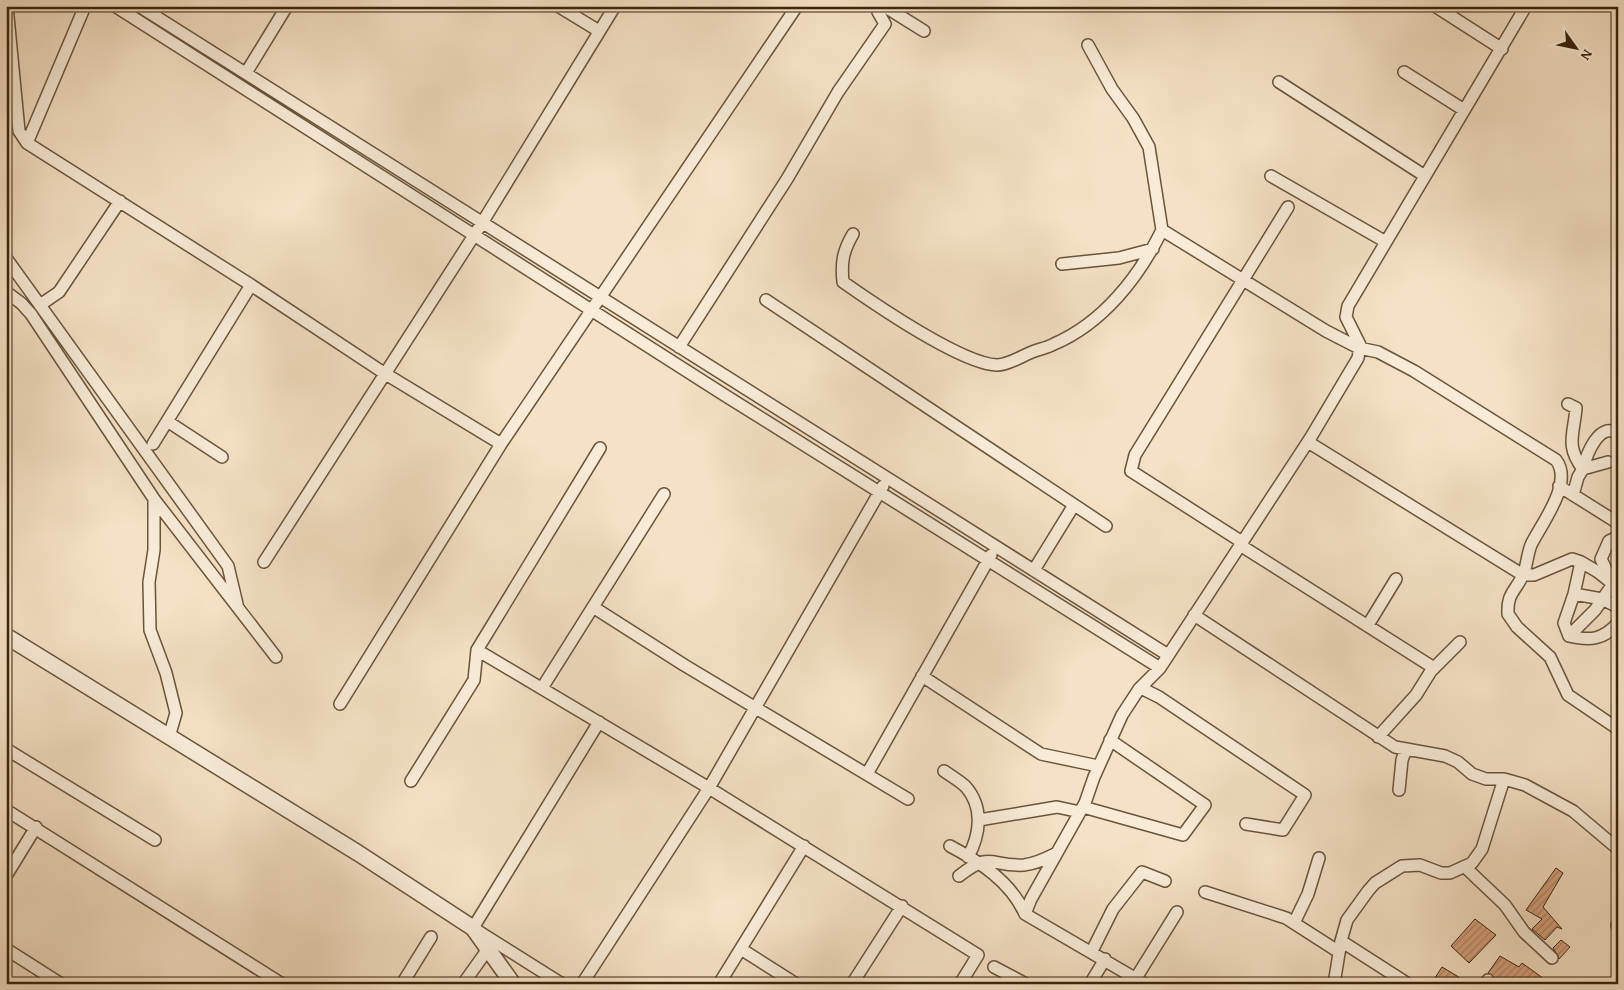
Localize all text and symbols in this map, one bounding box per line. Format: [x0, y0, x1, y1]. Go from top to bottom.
north arrow [1552, 22, 1602, 72]
text: N [1576, 46, 1598, 65]

